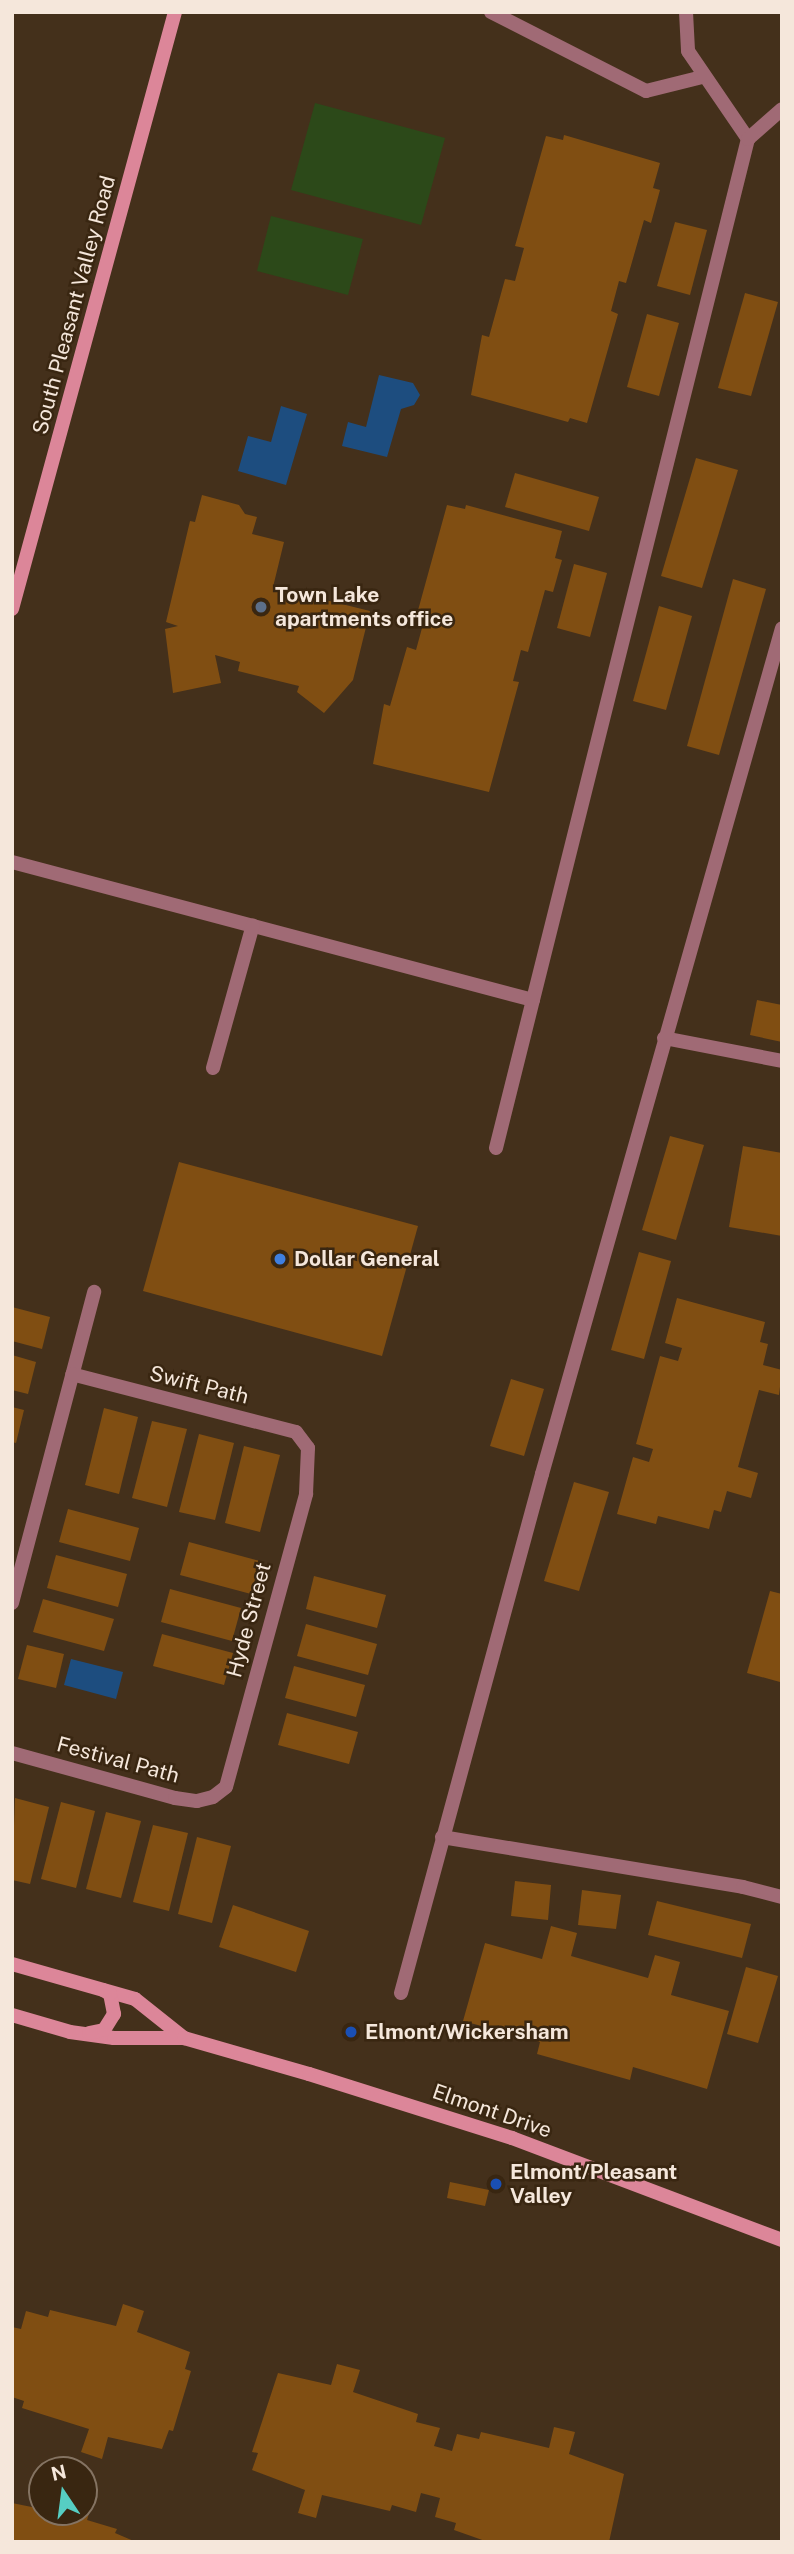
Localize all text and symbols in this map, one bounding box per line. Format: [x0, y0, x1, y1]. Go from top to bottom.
street label: South Pleasant Valley Road [27, 172, 121, 438]
place label: Town Lake apartments office [275, 582, 454, 632]
marker: Town Lake apartments office [253, 599, 269, 615]
place label: Dollar General [294, 1246, 440, 1272]
marker: Dollar General [272, 1251, 288, 1267]
street label: Swift Path [147, 1361, 251, 1409]
street label: Hyde Street [222, 1560, 276, 1680]
street label: Festival Path [54, 1732, 182, 1788]
place label: Elmont/Wickersham [365, 2019, 569, 2045]
marker: Elmont/Wickersham [343, 2024, 359, 2040]
street label: Elmont Drive [429, 2079, 555, 2143]
place label: Elmont/Pleasant Valley [510, 2159, 677, 2209]
marker: Elmont/Pleasant Valley [488, 2176, 504, 2192]
north arrow [28, 2456, 98, 2526]
text: N [49, 2460, 68, 2485]

